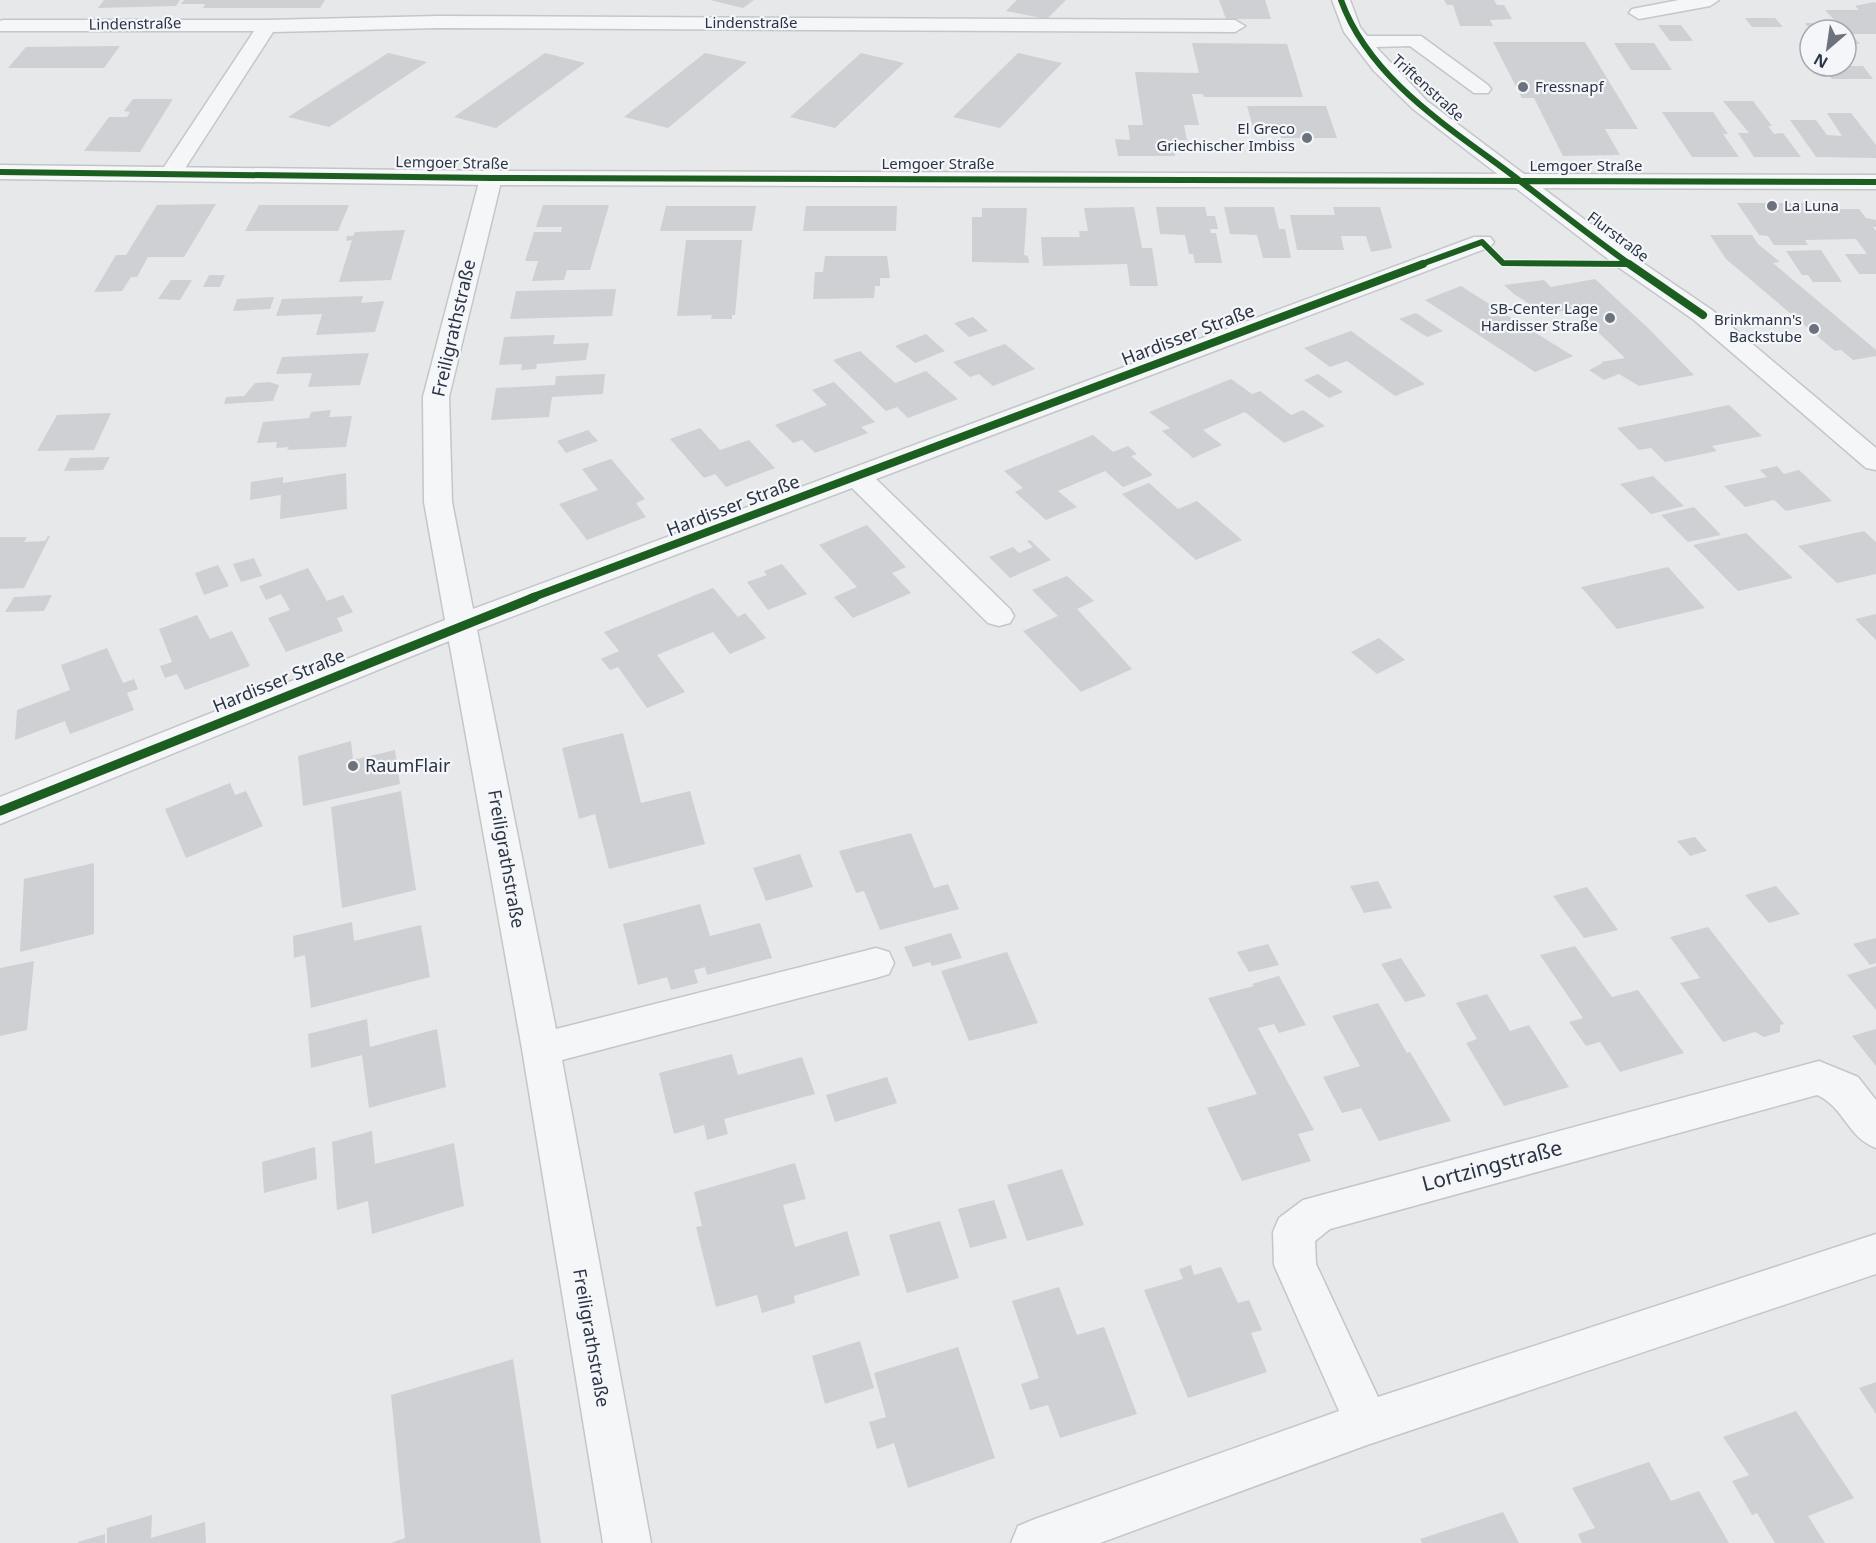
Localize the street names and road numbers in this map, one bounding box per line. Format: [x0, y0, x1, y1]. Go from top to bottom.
street label: Lindenstraße [88, 12, 182, 34]
street label: Lindenstraße [705, 12, 797, 32]
street label: Triftenstraße [1388, 49, 1469, 125]
street label: Lemgoer Straße [395, 151, 509, 173]
street label: Lemgoer Straße [881, 153, 995, 173]
street label: Lemgoer Straße [1529, 155, 1643, 175]
street label: Flurstraße [1584, 207, 1653, 266]
street label: Freiligrathstraße [426, 257, 480, 399]
street label: Hardisser Straße [1118, 298, 1258, 370]
street label: Hardisser Straße [663, 469, 803, 541]
street label: Hardisser Straße [209, 643, 348, 718]
street label: Freiligrathstraße [483, 788, 531, 930]
street label: Lortzingstraße [1419, 1133, 1565, 1197]
street label: Freiligrathstraße [568, 1267, 616, 1409]

